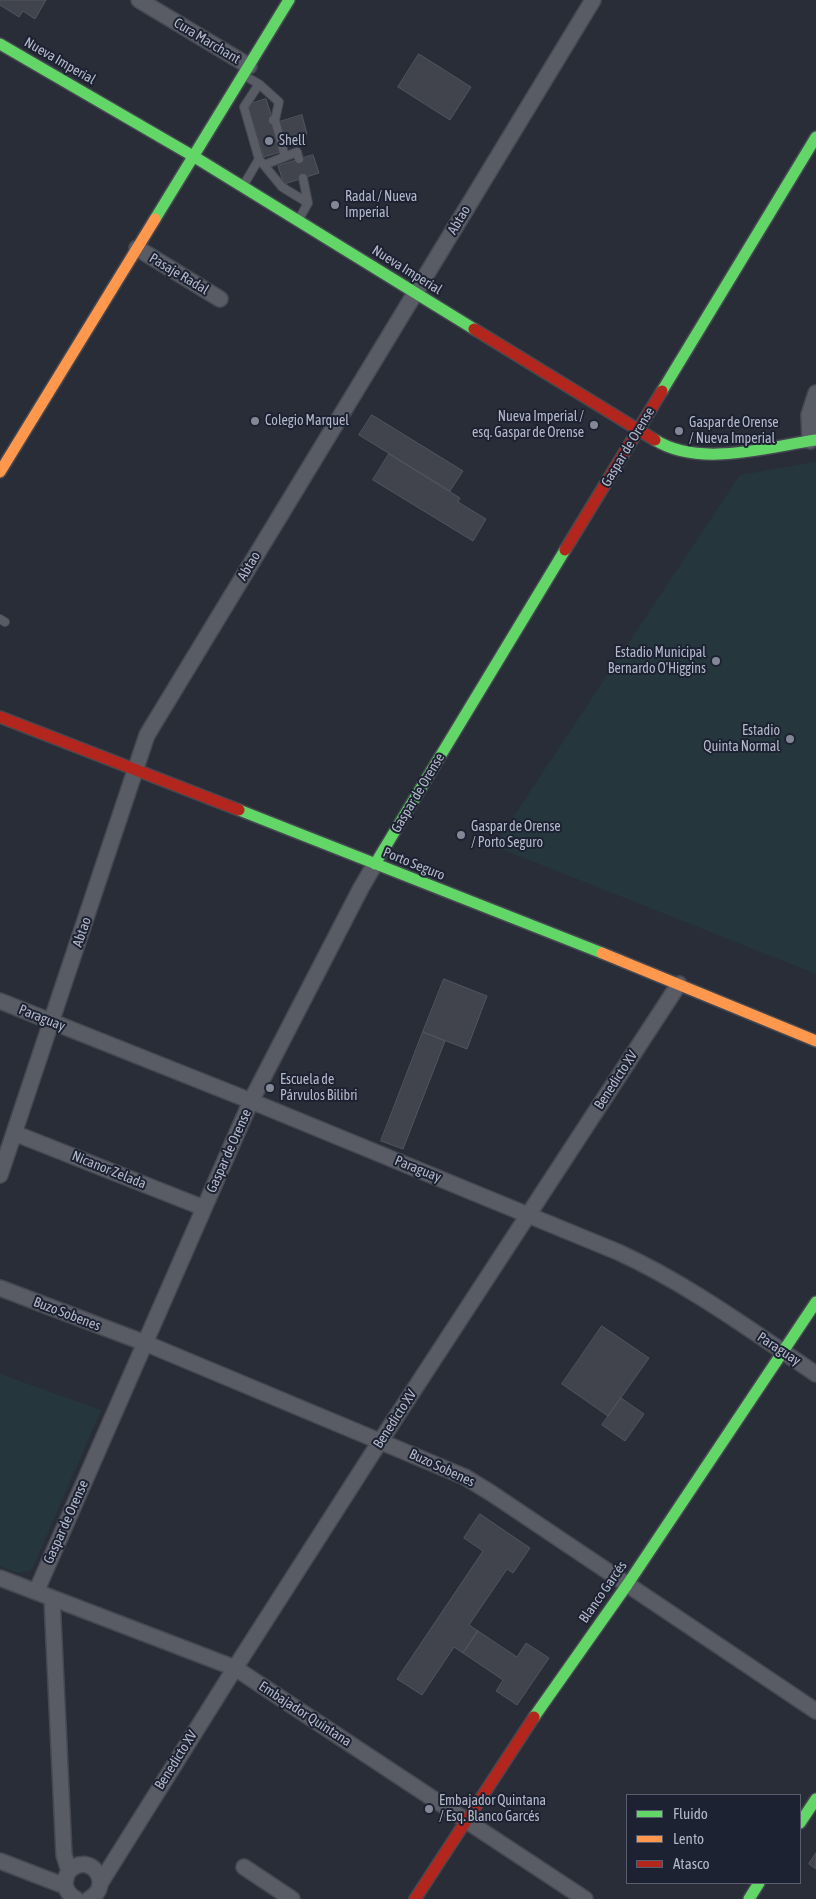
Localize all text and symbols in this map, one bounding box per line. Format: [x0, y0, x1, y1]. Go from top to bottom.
street label: Cura Marchant [171, 15, 243, 67]
street label: Nueva Imperial [21, 34, 99, 88]
place label: Shell [279, 133, 305, 149]
marker: Shell [263, 135, 275, 147]
place label: Radal / Nueva Imperial [345, 189, 417, 222]
marker: Radal / Nueva Imperial [329, 199, 341, 211]
street label: Abtao [444, 203, 474, 237]
street label: Nueva Imperial [369, 242, 445, 298]
street label: Pasaje Radal [146, 250, 212, 298]
street label: Gaspar de Orense [598, 404, 658, 490]
place label: Nueva Imperial / esq. Gaspar de Orense [472, 409, 584, 442]
place label: Colegio Marquel [265, 413, 349, 429]
marker: Colegio Marquel [249, 415, 261, 427]
place label: Gaspar de Orense / Nueva Imperial [689, 415, 779, 448]
marker: Nueva Imperial / esq. Gaspar de Orense [588, 419, 600, 431]
marker: Gaspar de Orense / Nueva Imperial [673, 425, 685, 437]
street label: Abtao [234, 549, 264, 583]
place label: Estadio Municipal Bernardo O'Higgins [608, 645, 706, 678]
marker: Estadio Municipal Bernardo O'Higgins [710, 655, 722, 667]
place label: Estadio Quinta Normal [703, 723, 780, 756]
marker: Estadio Quinta Normal [784, 733, 796, 745]
street label: Gaspar de Orense [388, 750, 448, 836]
place label: Gaspar de Orense / Porto Seguro [471, 819, 561, 852]
marker: Gaspar de Orense / Porto Seguro [455, 829, 467, 841]
street label: Porto Seguro [381, 844, 447, 884]
street label: Abtao [69, 915, 95, 949]
street label: Paraguay [16, 1001, 68, 1035]
street label: Benedicto XV [591, 1047, 641, 1113]
place label: Escuela de Párvulos Bilibri [280, 1072, 358, 1104]
marker: Escuela de Párvulos Bilibri [264, 1082, 276, 1094]
street label: Gaspar de Orense [203, 1107, 255, 1195]
street label: Nicanor Zelada [69, 1147, 149, 1193]
street label: Paraguay [392, 1152, 444, 1186]
street label: Buzo Sobenes [31, 1294, 103, 1334]
street label: Paraguay [754, 1329, 804, 1369]
street label: Benedicto XV [370, 1386, 420, 1452]
street label: Buzo Sobenes [407, 1446, 477, 1490]
street label: Gaspar de Orense [40, 1478, 92, 1566]
street label: Blanco Garcés [576, 1558, 630, 1626]
street label: Embajador Quintana [256, 1678, 354, 1750]
street label: Benedicto XV [151, 1727, 201, 1793]
place label: Embajador Quintana / Esq. Blanco Garcés [439, 1793, 546, 1825]
legend [626, 1794, 801, 1884]
marker: Embajador Quintana / Esq. Blanco Garcés [423, 1803, 435, 1815]
text: Fluido [673, 1805, 708, 1822]
text: Lento [673, 1830, 704, 1847]
text: Atasco [673, 1855, 710, 1872]

